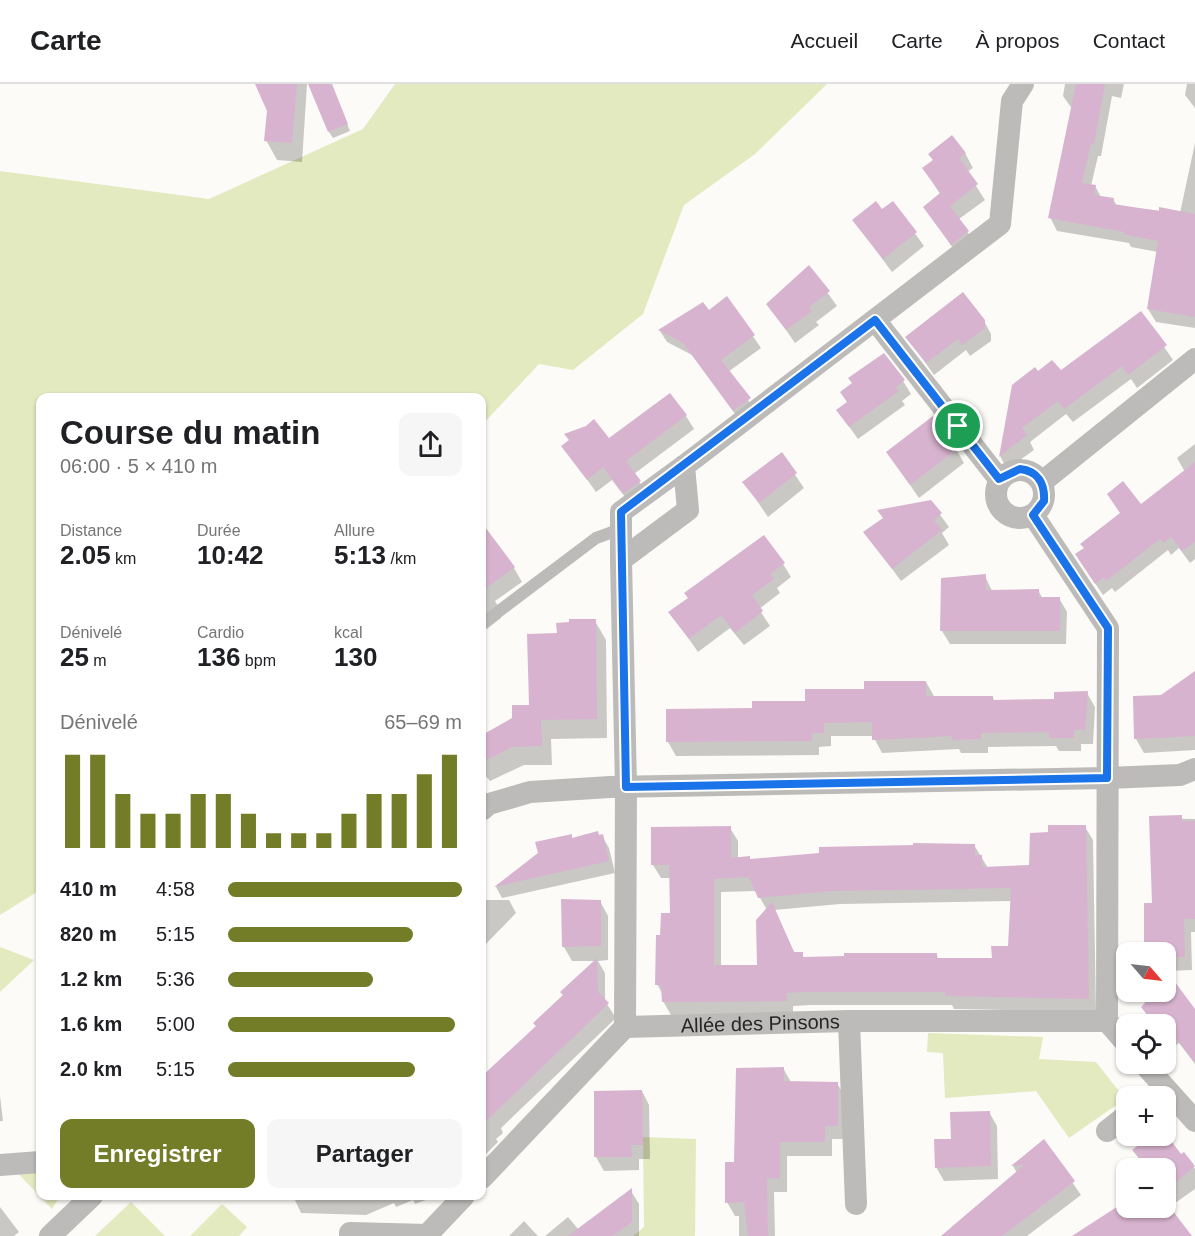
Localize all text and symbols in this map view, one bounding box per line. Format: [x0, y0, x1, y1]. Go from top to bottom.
text: Carte [30, 25, 102, 56]
text: Accueil [791, 29, 858, 52]
text: Carte [891, 29, 943, 52]
text: À propos [976, 29, 1060, 52]
text: Contact [1093, 29, 1165, 52]
pin [932, 400, 983, 451]
icon: arrive [941, 409, 974, 442]
button: share [399, 413, 462, 476]
text: Course du matin [60, 414, 320, 451]
text: 06:00 · 5 × 410 m [60, 455, 217, 477]
text: Distance [60, 522, 122, 539]
text: Durée [197, 522, 241, 539]
text: Allure [334, 522, 375, 539]
text: 2.05 [60, 540, 111, 570]
text: 10:42 [197, 540, 264, 570]
text: 5:13 [334, 540, 386, 570]
text: km [111, 550, 136, 567]
text: /km [386, 550, 416, 567]
text: Dénivelé [60, 624, 122, 641]
text: Cardio [197, 624, 244, 641]
text: kcal [334, 624, 362, 641]
text: 25 [60, 642, 89, 672]
text: 136 [197, 642, 240, 672]
text: 130 [334, 642, 377, 672]
text: m [89, 652, 107, 669]
text: bpm [240, 652, 276, 669]
text: Dénivelé [60, 711, 138, 733]
text: 65–69 m [384, 711, 462, 733]
text: 410 m [60, 878, 117, 900]
text: 4:58 [156, 878, 195, 900]
text: 820 m [60, 923, 117, 945]
text: 5:15 [156, 923, 195, 945]
north arrow [1116, 942, 1176, 1002]
map controls [1116, 942, 1176, 1218]
text: 1.2 km [60, 968, 122, 990]
text: 5:36 [156, 968, 195, 990]
street label: Allée des Pinsons [680, 1010, 840, 1037]
text: 1.6 km [60, 1013, 122, 1035]
text: 5:00 [156, 1013, 195, 1035]
button: locate [1116, 1014, 1176, 1074]
text: 2.0 km [60, 1058, 122, 1080]
text: 5:15 [156, 1058, 195, 1080]
button: + [1116, 1086, 1176, 1146]
button: Enregistrer [60, 1119, 255, 1188]
button: Partager [267, 1119, 462, 1188]
button: − [1116, 1158, 1176, 1218]

